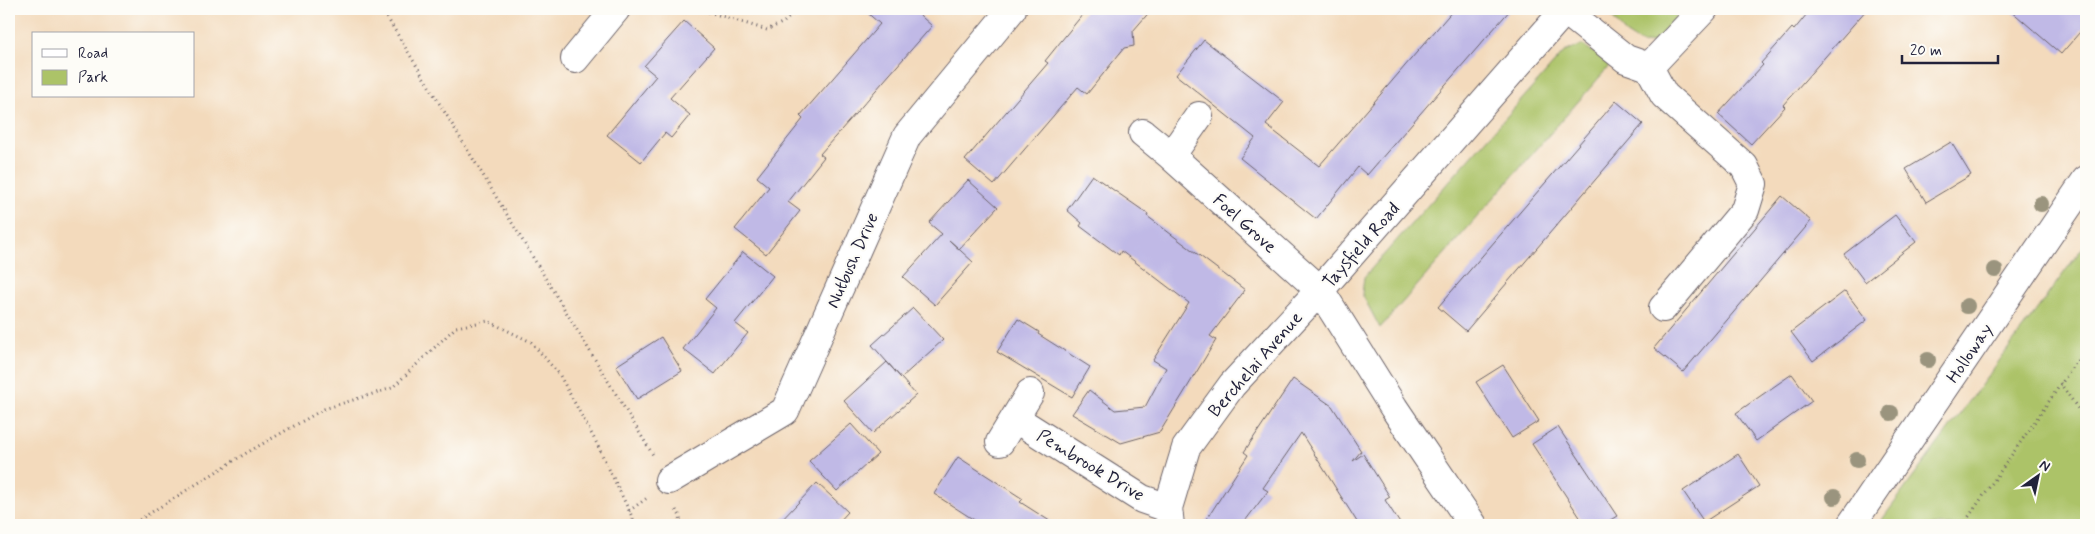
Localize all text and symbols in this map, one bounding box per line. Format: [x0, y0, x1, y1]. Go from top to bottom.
legend [32, 32, 195, 98]
scale bar [1902, 32, 1999, 64]
text: 20 m [1910, 41, 1942, 61]
text: Road [78, 44, 108, 64]
text: Park [78, 68, 108, 88]
street label: Foel Grove [1207, 189, 1282, 259]
street label: Taysfield Road [1318, 198, 1406, 294]
street label: Nutbush Drive [821, 209, 885, 312]
street label: Berchelai Avenue [1203, 307, 1308, 423]
street label: Holloway [1941, 319, 1999, 388]
street label: Pembrook Drive [1032, 424, 1149, 507]
north arrow [2012, 452, 2062, 502]
text: N [2036, 456, 2053, 476]

